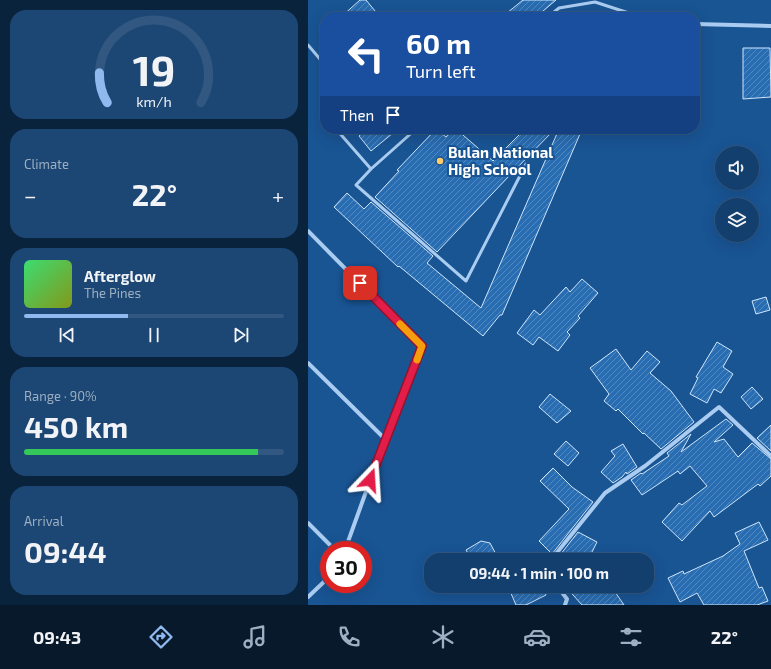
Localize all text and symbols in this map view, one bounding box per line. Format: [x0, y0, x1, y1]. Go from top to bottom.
text: 60 m [406, 26, 471, 60]
icon: left [340, 28, 392, 80]
text: 19 [133, 43, 175, 93]
text: Turn left [406, 60, 476, 82]
text: km/h [136, 92, 172, 109]
icon: arrive [382, 104, 404, 126]
text: Then [340, 106, 374, 124]
place label: Bulan National High School [448, 143, 553, 178]
map controls [715, 146, 759, 242]
button: sound [715, 146, 759, 190]
text: Climate [24, 156, 69, 172]
marker: Bulan National High School [435, 156, 445, 166]
text: 22° [132, 176, 177, 212]
text: − [24, 182, 37, 208]
text: + [272, 182, 284, 208]
button: layers [715, 198, 759, 242]
pin [343, 266, 377, 300]
text: Afterglow [84, 267, 156, 285]
icon: arrive [349, 272, 371, 294]
text: The Pines [84, 285, 141, 301]
icon: previous [56, 324, 78, 346]
icon: pause [143, 324, 165, 346]
icon: next [230, 324, 252, 346]
text: Range · 90% [24, 388, 97, 404]
text: 450 km [24, 408, 128, 444]
position arrow [349, 459, 391, 501]
text: Arrival [24, 513, 64, 529]
text: 09:44 [24, 533, 107, 569]
speed limit sign: 30 [320, 541, 372, 593]
text: 09:44 · 1 min · 100 m [469, 564, 609, 582]
icon: directions [147, 623, 175, 651]
icon: music [241, 623, 269, 651]
icon: phone [335, 623, 363, 651]
icon: climate [429, 623, 457, 651]
icon: car [523, 623, 551, 651]
icon: filters [617, 623, 645, 651]
text: 09:43 [33, 626, 81, 648]
text: 22° [711, 626, 738, 648]

